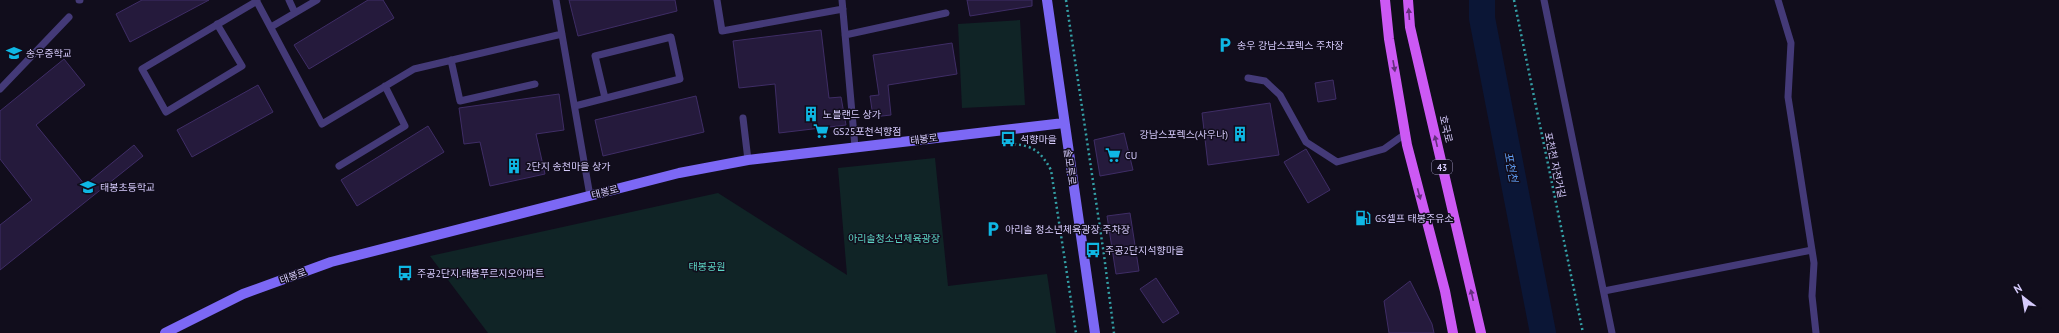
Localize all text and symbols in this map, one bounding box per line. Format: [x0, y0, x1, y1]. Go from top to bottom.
one-way arrow [1405, 8, 1412, 20]
parking icon: 송우 강남스포렉스 주차장 [1216, 36, 1234, 54]
place label: 송우 강남스포렉스 주차장 [1237, 39, 1344, 52]
school or university icon: 송우중학교 [5, 44, 23, 62]
place label: 송우중학교 [26, 47, 72, 60]
one-way arrow [1391, 60, 1397, 72]
building icon: 노블랜드 상가 [802, 105, 820, 123]
place label: 노블랜드 상가 [823, 108, 881, 121]
street label: 호국로 [1437, 114, 1455, 144]
supermarket icon: GS25포천석향점 [812, 122, 830, 140]
place label: GS25포천석향점 [833, 125, 901, 138]
building icon: 강남스포렉스(사우나) [1231, 125, 1249, 143]
place label: 강남스포렉스(사우나) [1140, 128, 1228, 141]
bus stop icon: 석향마을 [999, 130, 1017, 148]
street label: 태봉로 [910, 131, 938, 147]
street label: 포천천 자전거길 [1542, 131, 1568, 199]
place label: 석향마을 [1020, 133, 1057, 146]
one-way arrow [1433, 135, 1439, 147]
supermarket icon: CU [1104, 146, 1122, 164]
street label: 솔모루로 [1061, 148, 1079, 186]
place label: CU [1125, 149, 1137, 162]
water label: 포천천 [1501, 151, 1521, 185]
building icon: 2단지 송천마을 상가 [505, 157, 523, 175]
place label: 2단지 송천마을 상가 [526, 160, 610, 173]
road number: 43 [1432, 160, 1452, 174]
school or university icon: 태봉초등학교 [79, 178, 97, 196]
place label: 태봉초등학교 [100, 181, 155, 194]
street label: 태봉로 [590, 182, 620, 202]
one-way arrow [1417, 187, 1423, 200]
fuel station icon: GS셀프 태봉주유소 [1354, 209, 1372, 227]
place label: GS셀프 태봉주유소 [1375, 212, 1454, 225]
parking icon: 아리솔 청소년체육광장 주차장 [984, 220, 1002, 238]
place label: 아리솔 청소년체육광장 주차장 [1005, 223, 1130, 236]
park label: 아리솔청소년체육광장 [848, 232, 940, 245]
bus stop icon: 주공2단지석향마을 [1084, 241, 1102, 259]
place label: 주공2단지석향마을 [1105, 244, 1184, 257]
park label: 태봉공원 [689, 260, 725, 273]
bus stop icon: 주공2단지.태봉푸르지오아파트 [396, 264, 414, 282]
street label: 태봉로 [278, 265, 308, 287]
place label: 주공2단지.태봉푸르지오아파트 [417, 267, 544, 280]
north arrow [2003, 277, 2043, 317]
text: N [2011, 281, 2025, 296]
one-way arrow [1469, 289, 1475, 301]

